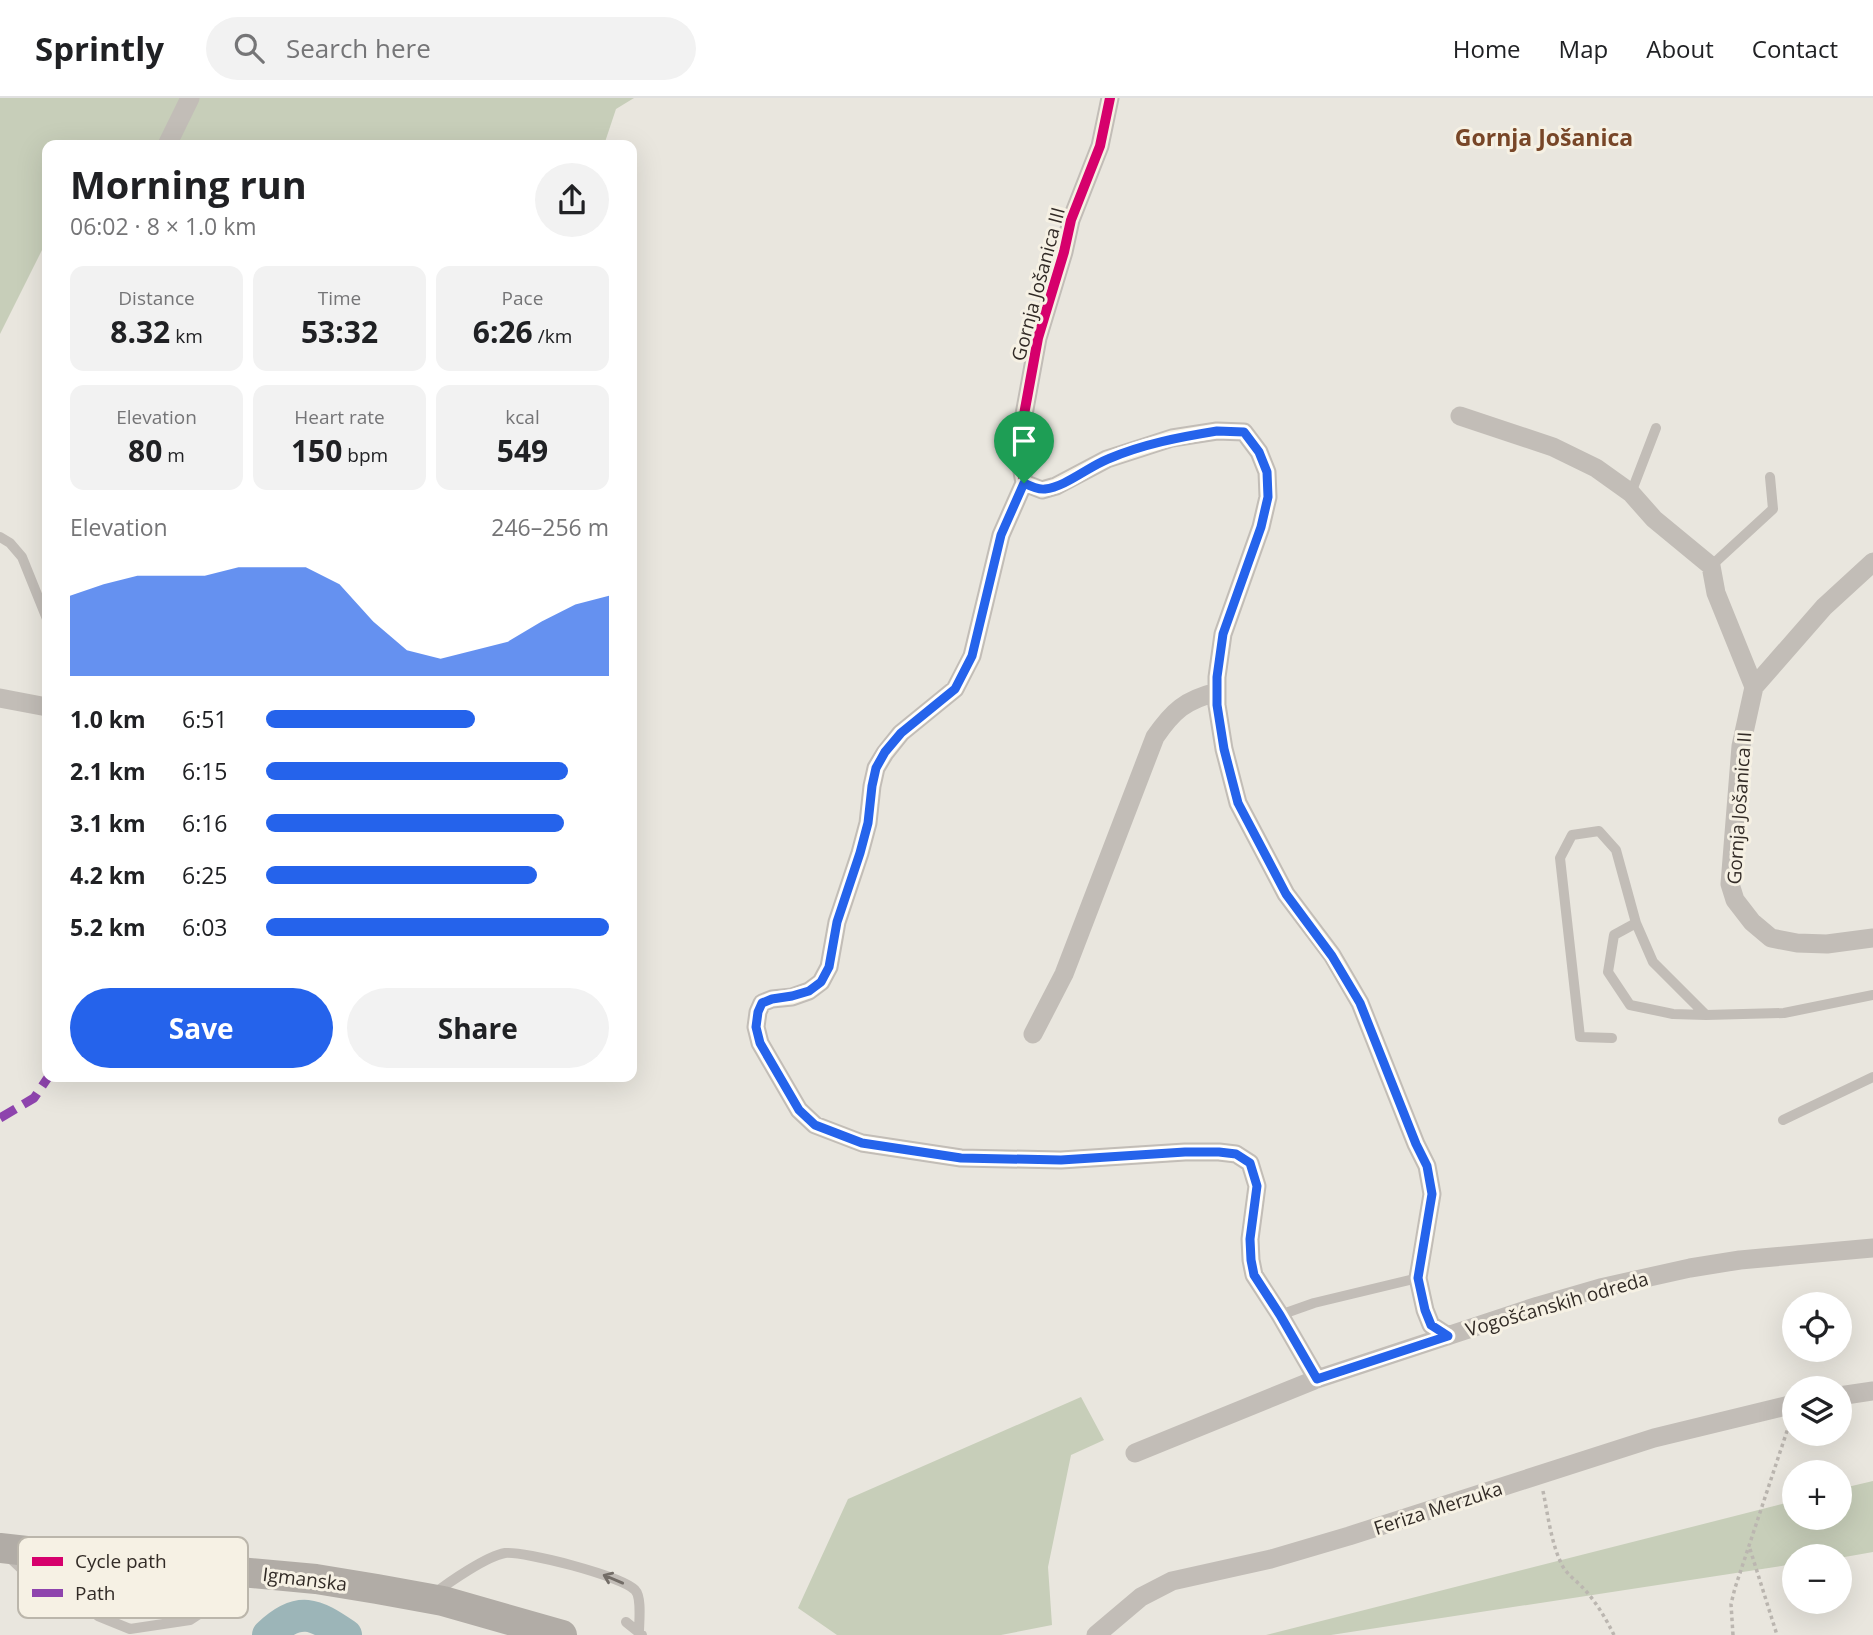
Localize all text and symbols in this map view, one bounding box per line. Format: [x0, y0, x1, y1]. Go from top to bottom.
search box [206, 17, 696, 80]
text: Sprintly [35, 26, 164, 71]
icon: search [230, 29, 268, 67]
text: Search here [286, 30, 431, 66]
text: Home [1453, 32, 1521, 65]
text: Map [1559, 32, 1608, 65]
text: About [1646, 32, 1714, 65]
text: Contact [1752, 32, 1838, 65]
district label: Gornja Jošanica [1455, 121, 1633, 153]
text: Morning run [70, 158, 307, 210]
button: share [535, 163, 609, 237]
street label: Gornja Jošanica III [1005, 204, 1071, 364]
text: 06:02 · 8 × 1.0 km [70, 210, 257, 242]
text: Distance [118, 285, 195, 311]
text: Time [318, 285, 361, 311]
text: Pace [502, 285, 543, 311]
text: 8.32 [110, 311, 170, 352]
text: 53:32 [301, 311, 378, 352]
text: 6:26 [473, 311, 533, 352]
text: km [170, 323, 203, 349]
text: /km [533, 323, 572, 349]
text: Elevation [116, 404, 197, 430]
text: Heart rate [294, 404, 385, 430]
text: kcal [505, 404, 540, 430]
pin [994, 411, 1054, 483]
icon: arrive [1005, 422, 1043, 460]
text: 80 [128, 430, 162, 471]
text: 150 [291, 430, 342, 471]
text: 549 [497, 430, 548, 471]
text: m [162, 442, 185, 468]
text: bpm [342, 442, 388, 468]
text: Elevation [70, 511, 168, 543]
text: 246–256 m [491, 511, 609, 543]
text: 1.0 km [70, 703, 146, 735]
text: 6:51 [182, 703, 228, 735]
street label: Gornja Jošanica II [1721, 731, 1757, 885]
text: 2.1 km [70, 755, 146, 787]
text: 6:15 [182, 755, 228, 787]
text: 3.1 km [70, 807, 146, 839]
text: 6:16 [182, 807, 228, 839]
text: 4.2 km [70, 859, 146, 891]
text: 6:25 [182, 859, 228, 891]
text: 5.2 km [70, 911, 146, 943]
text: 6:03 [182, 911, 228, 943]
button: Save [70, 988, 333, 1068]
button: Share [347, 988, 609, 1068]
street label: Vogošćanskih odreda [1463, 1265, 1651, 1343]
map controls [1782, 1292, 1852, 1614]
button: locate [1782, 1292, 1852, 1362]
button: layers [1782, 1376, 1852, 1446]
button: + [1782, 1460, 1852, 1530]
street label: Feriza Merzuka [1370, 1475, 1506, 1541]
legend [18, 1537, 248, 1618]
button: − [1782, 1544, 1852, 1614]
text: Cycle path [75, 1548, 167, 1574]
street label: Igmanska [261, 1561, 349, 1597]
one-way arrow [603, 1572, 624, 1585]
text: Path [75, 1580, 115, 1606]

